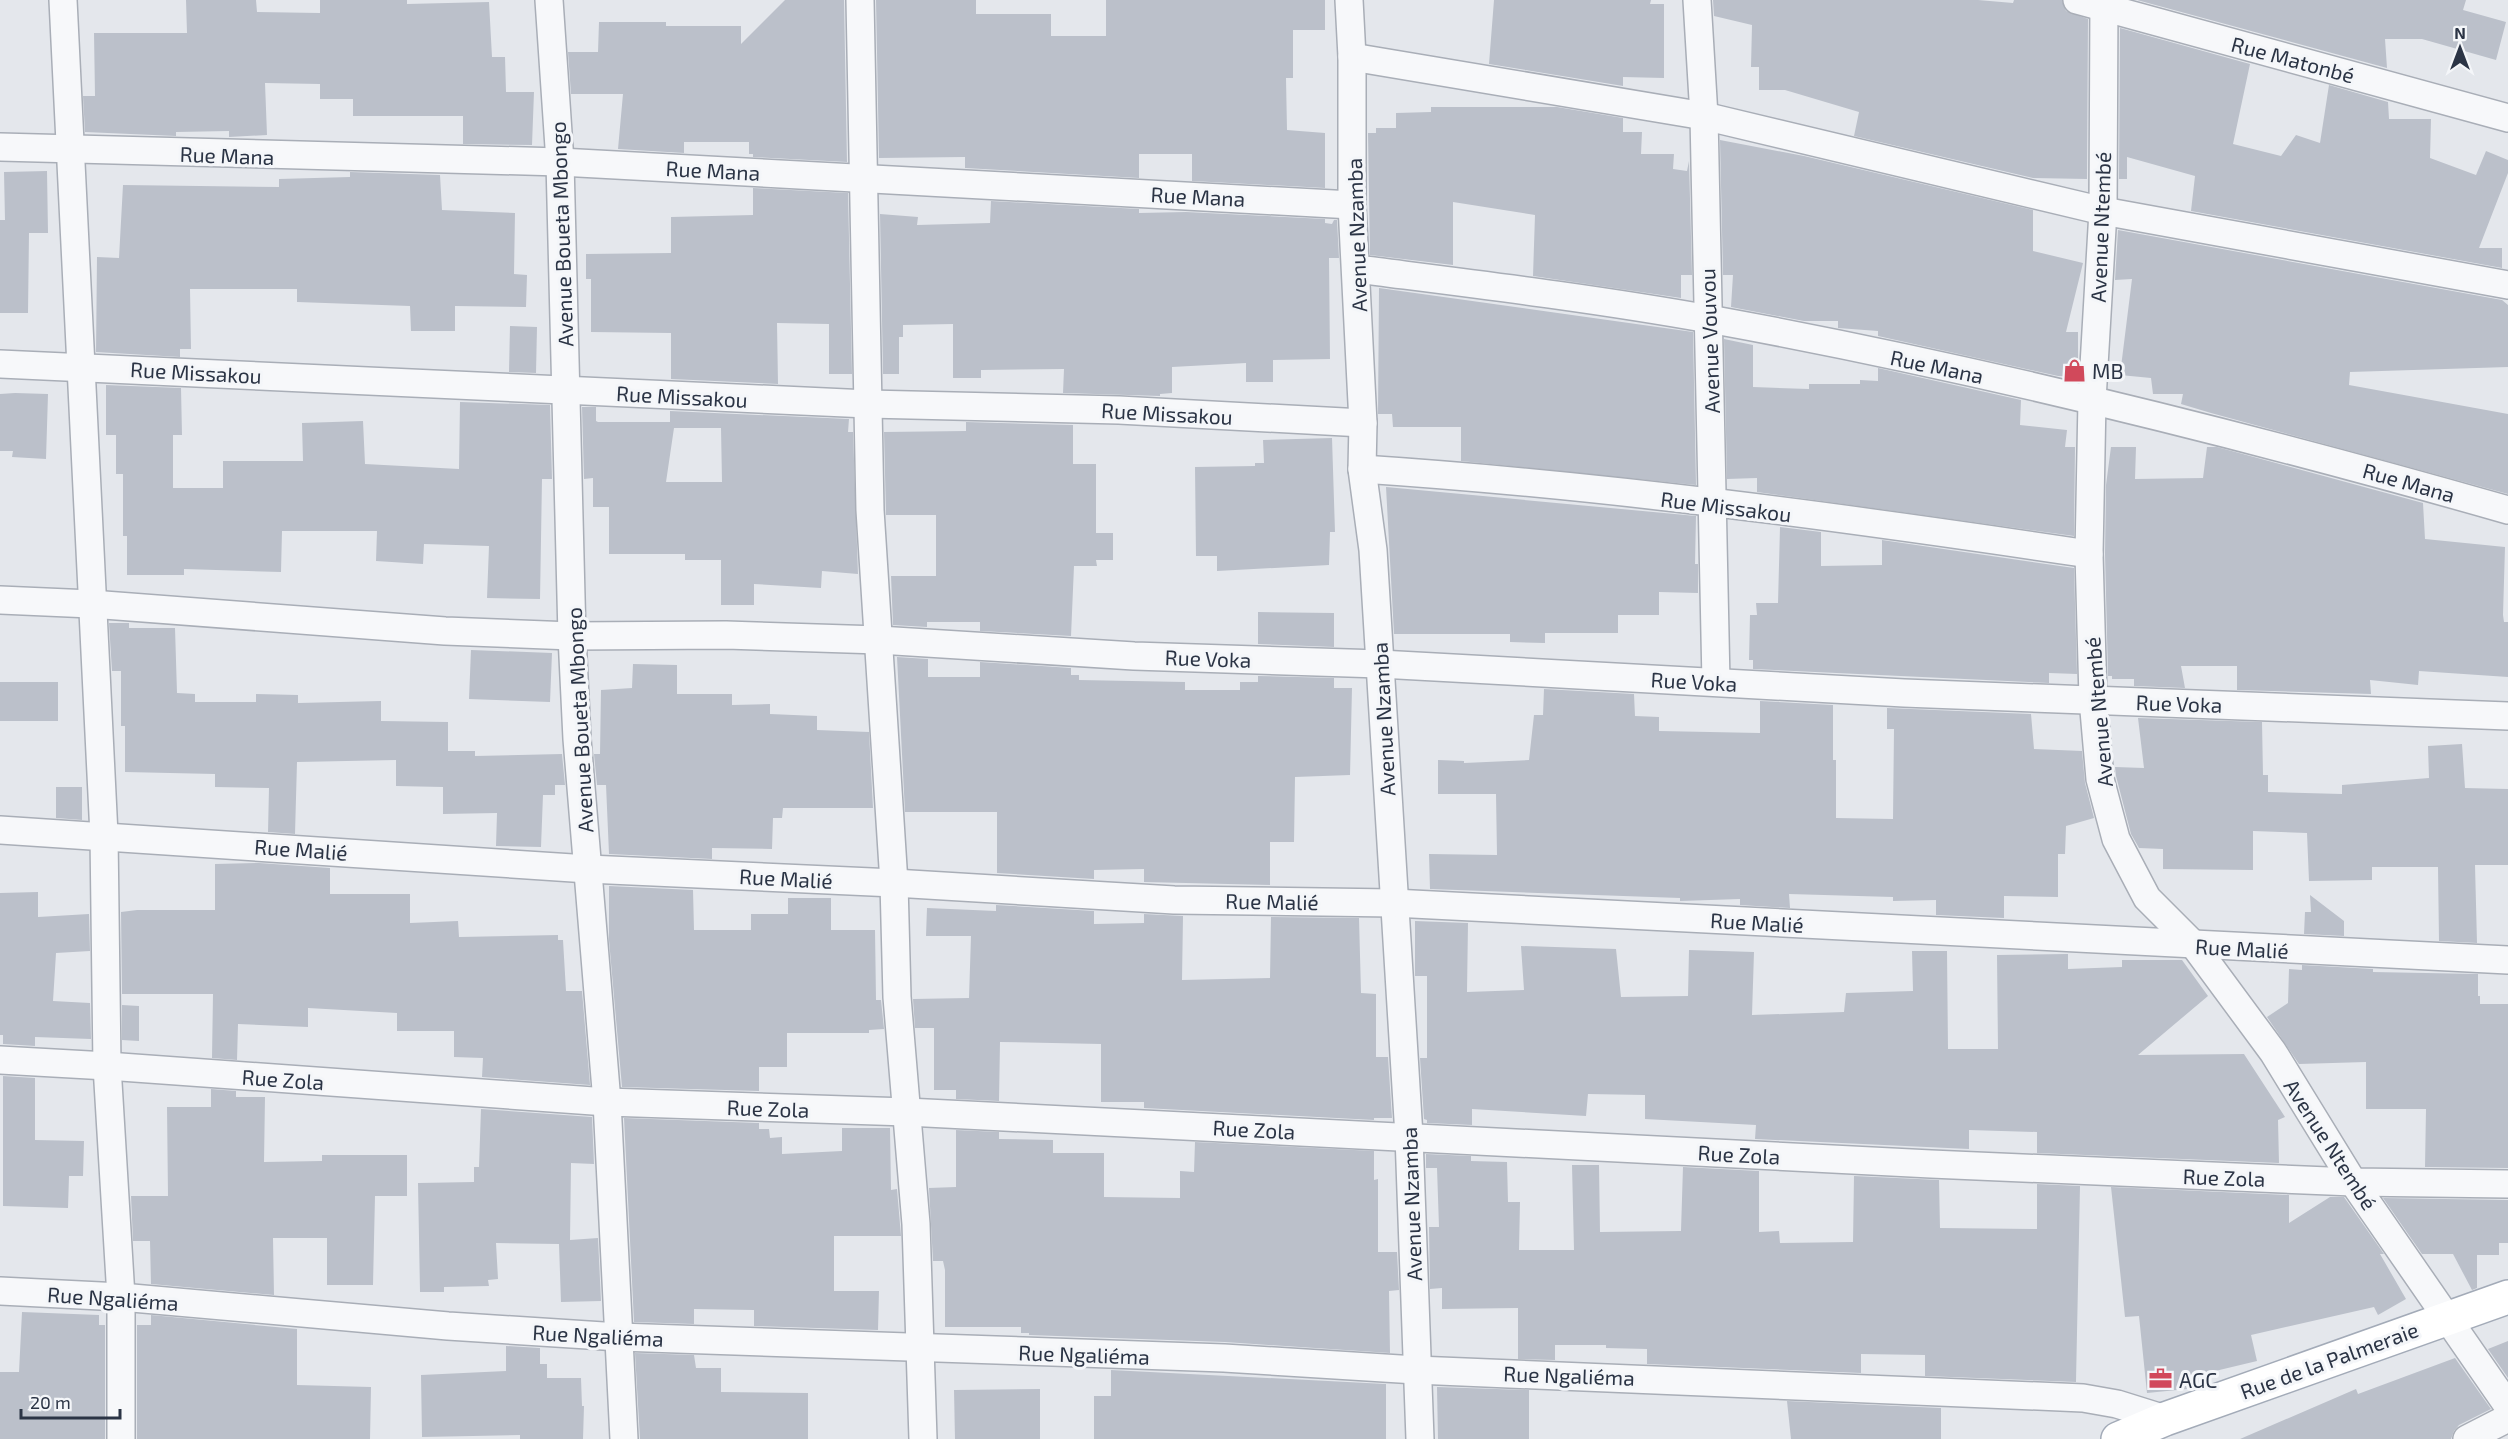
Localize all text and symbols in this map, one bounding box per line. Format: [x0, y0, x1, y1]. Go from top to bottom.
north arrow [2430, 18, 2490, 78]
text: N [2454, 23, 2466, 42]
street label: Rue Matonbé [2229, 31, 2357, 87]
street label: Avenue Boueta Mbongo [545, 121, 577, 347]
street label: Rue Mana [179, 141, 275, 169]
street label: Avenue Ntembé [2085, 151, 2115, 303]
street label: Rue Mana [665, 155, 761, 185]
street label: Avenue Nzamba [1341, 158, 1371, 312]
street label: Rue Mana [1150, 181, 1246, 211]
street label: Avenue Vouvou [1694, 268, 1724, 414]
street label: Rue Mana [1888, 344, 1986, 388]
street label: Rue Missakou [130, 356, 262, 388]
shop icon: MB [2061, 357, 2087, 383]
place label: MB [2092, 358, 2123, 383]
street label: Rue Missakou [616, 380, 748, 412]
street label: Rue Missakou [1101, 397, 1233, 429]
street label: Rue Mana [2360, 457, 2458, 507]
street label: Rue Missakou [1659, 486, 1793, 526]
street label: Avenue Boueta Mbongo [561, 607, 597, 833]
street label: Avenue Ntembé [2079, 636, 2117, 788]
street label: Avenue Nzamba [1366, 641, 1400, 797]
street label: Rue Voka [1164, 644, 1252, 672]
street label: Rue Voka [1650, 666, 1738, 696]
street label: Rue Voka [2135, 689, 2223, 717]
street label: Rue Malié [253, 833, 349, 865]
street label: Rue Malié [739, 863, 833, 893]
street label: Rue Malié [1225, 888, 1319, 914]
street label: Rue Malié [1710, 907, 1804, 937]
street label: Rue Malié [2195, 933, 2289, 963]
street label: Rue Zola [241, 1064, 325, 1094]
street label: Avenue Ntembé [2279, 1074, 2383, 1214]
street label: Rue Zola [726, 1094, 810, 1122]
street label: Rue Zola [1212, 1114, 1296, 1144]
street label: Avenue Nzamba [1396, 1127, 1426, 1281]
street label: Rue Zola [1697, 1139, 1781, 1169]
street label: Rue Zola [2182, 1163, 2266, 1191]
street label: Rue Ngaliéma [47, 1281, 179, 1315]
street label: Rue de la Palmeraie [2237, 1316, 2421, 1404]
street label: Rue Ngaliéma [532, 1319, 664, 1351]
street label: Rue Ngaliéma [1018, 1339, 1150, 1369]
street label: Rue Ngaliéma [1503, 1360, 1635, 1390]
office icon: AGC [2148, 1366, 2174, 1392]
place label: AGC [2179, 1367, 2217, 1392]
scale bar [21, 1382, 120, 1420]
text: 20 m [30, 1391, 71, 1413]

